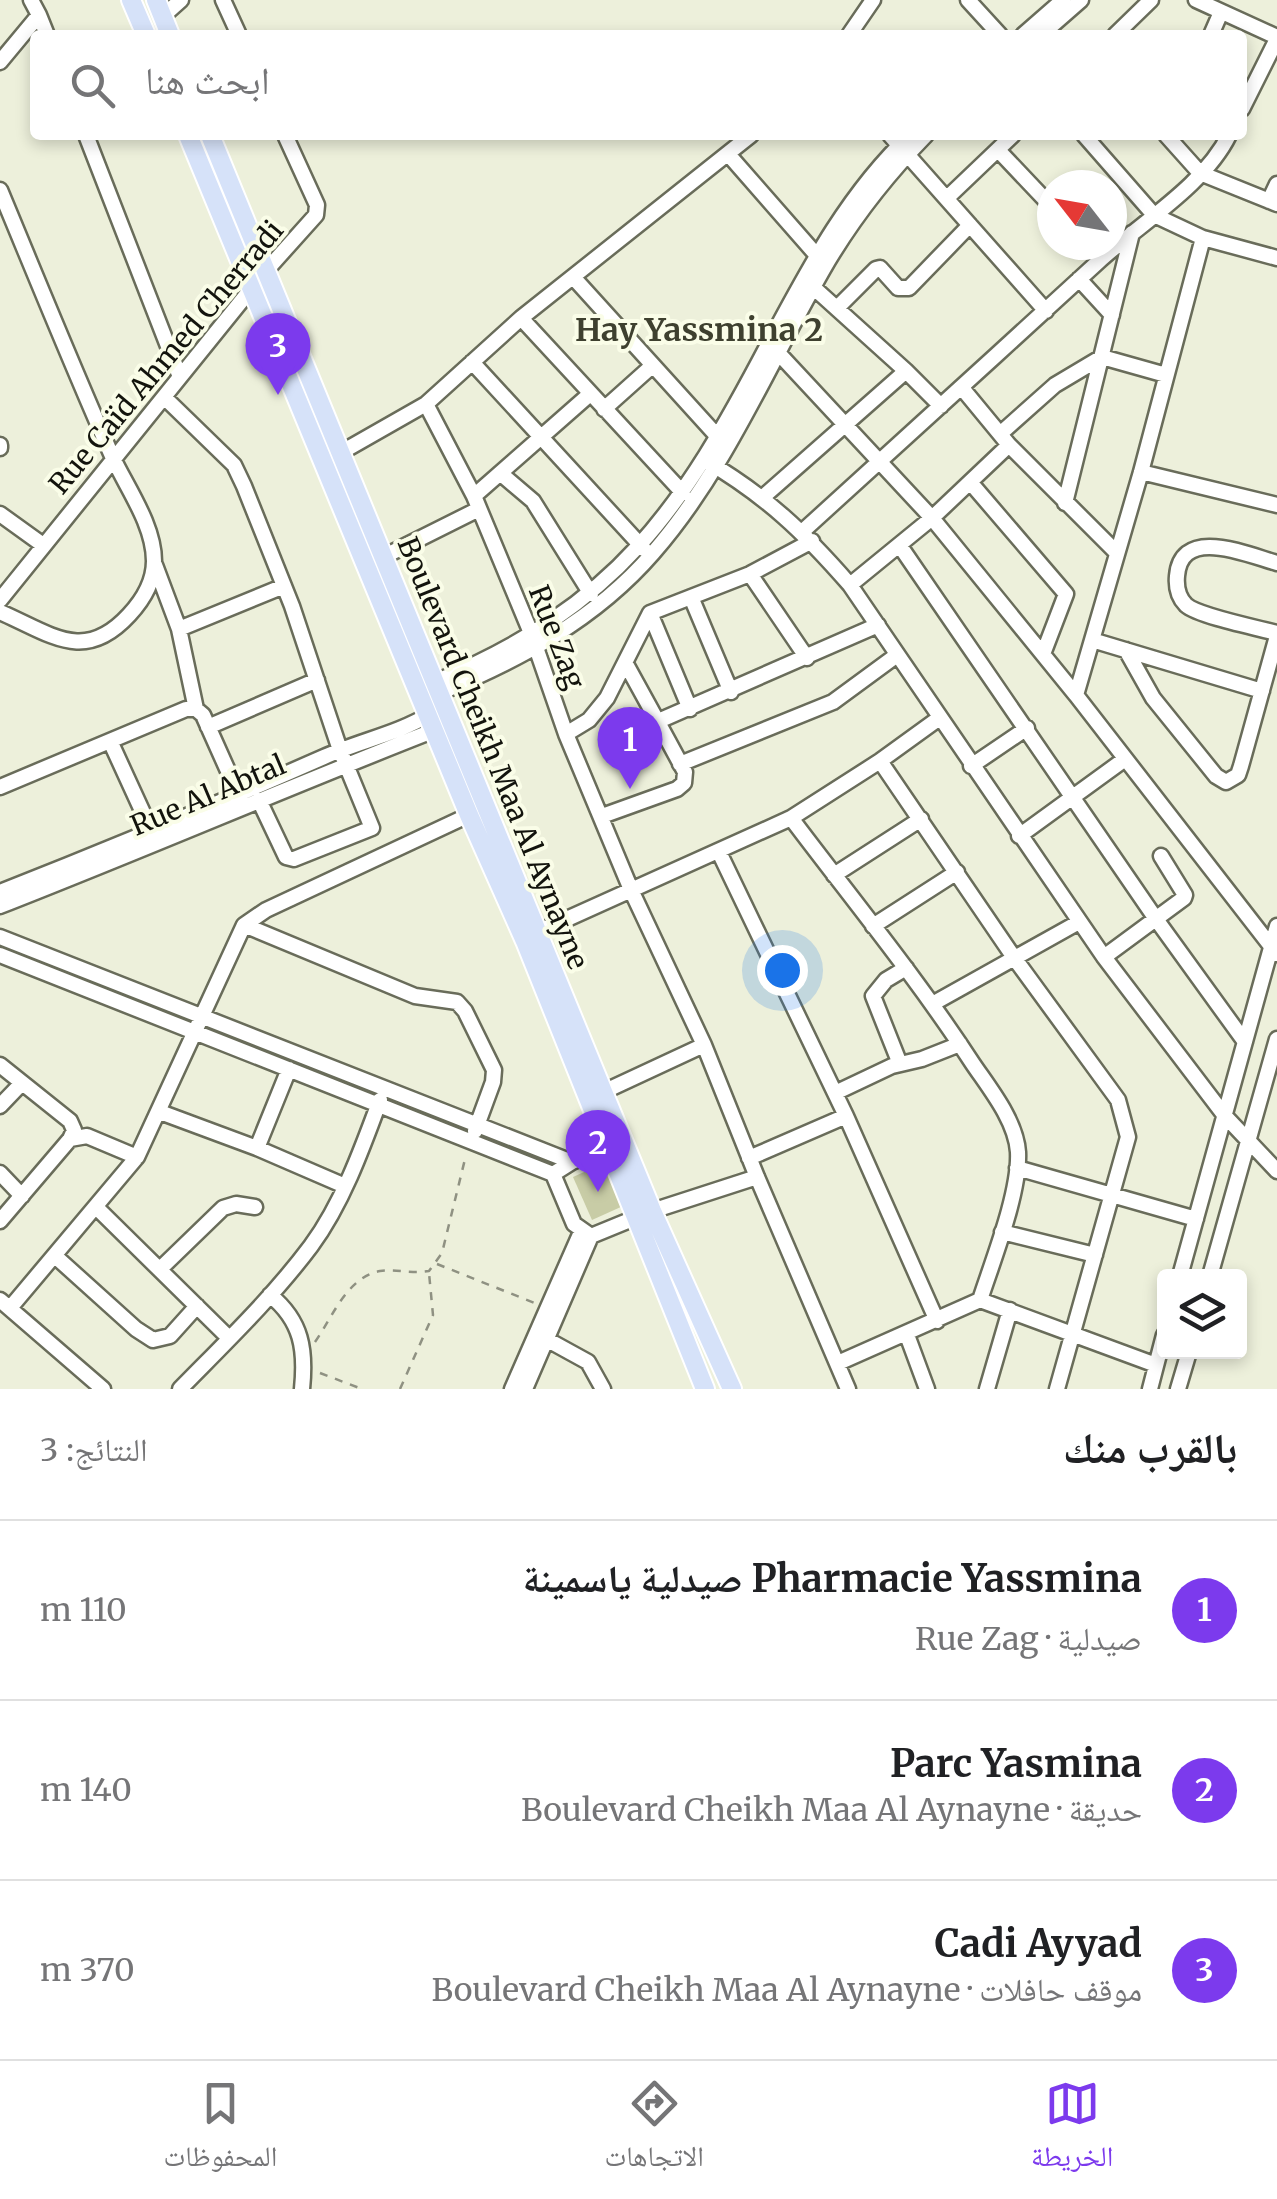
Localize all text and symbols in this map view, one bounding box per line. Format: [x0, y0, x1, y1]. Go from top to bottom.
search box [30, 30, 1247, 140]
text: ابحث هنا [145, 57, 270, 104]
icon: search [65, 58, 120, 113]
north arrow [1037, 170, 1127, 260]
street label: Rue Caïd Ahmed Cherradi [41, 213, 291, 501]
district label: Hay Yassmina 2 [575, 310, 823, 350]
pin: 3 [246, 312, 310, 395]
street label: Boulevard Cheikh Maa Al Aynayne [390, 532, 596, 974]
street label: Rue Zag [521, 580, 593, 694]
pin: 1 [598, 706, 662, 789]
street label: Rue Al Abtal [125, 746, 291, 844]
your location [757, 945, 808, 996]
pin: 2 [566, 1110, 630, 1192]
map controls [1157, 1269, 1247, 1359]
button: layers [1157, 1269, 1247, 1359]
text: بالقرب منك [1063, 1422, 1237, 1474]
text: النتائج: 3 [40, 1430, 148, 1470]
text: Pharmacie Yassmina صيدلية ياسمينة [523, 1555, 1142, 1602]
text: 110 m [40, 1590, 127, 1630]
text: 1 [1197, 1590, 1212, 1630]
text: صيدلية · Rue Zag [915, 1619, 1142, 1659]
text: Parc Yasmina [890, 1740, 1142, 1787]
text: 140 m [40, 1770, 132, 1810]
text: 2 [1195, 1770, 1214, 1810]
text: حديقة · Boulevard Cheikh Maa Al Aynayne [521, 1790, 1142, 1830]
text: Cadi Ayyad [935, 1920, 1142, 1967]
text: 370 m [40, 1950, 135, 1990]
text: 3 [1195, 1950, 1214, 1990]
text: موقف حافلات · Boulevard Cheikh Maa Al Aynayne [431, 1970, 1142, 2010]
tab: المحفوظات [164, 2076, 277, 2184]
tab: الاتجاهات [605, 2076, 704, 2184]
tab: الخريطة [1031, 2076, 1113, 2184]

